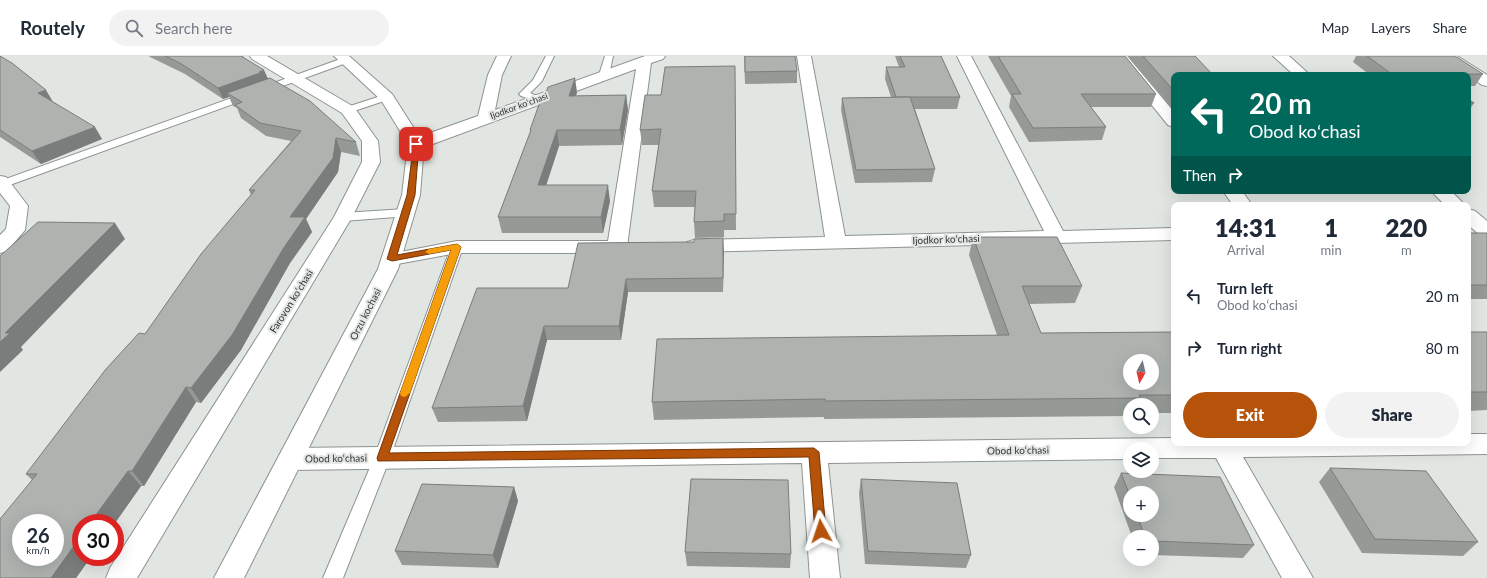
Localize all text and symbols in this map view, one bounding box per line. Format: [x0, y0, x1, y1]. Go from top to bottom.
search box [109, 10, 389, 46]
text: Routely [20, 16, 85, 39]
icon: search [123, 17, 145, 39]
text: Search here [155, 19, 232, 37]
text: Map [1321, 19, 1349, 36]
text: Layers [1371, 19, 1411, 36]
text: Share [1433, 19, 1467, 36]
text: 20 m [1249, 86, 1312, 120]
icon: left [1183, 88, 1235, 140]
street label: Ijodkor koʻchasi [488, 90, 549, 121]
text: Obod koʻchasi [1249, 120, 1361, 142]
pin [399, 127, 433, 161]
icon: arrive [405, 133, 427, 155]
icon: right [1224, 164, 1246, 186]
text: Then [1183, 166, 1216, 184]
text: 14:31 [1215, 213, 1277, 242]
text: 1 [1324, 213, 1338, 242]
text: 220 [1385, 213, 1427, 242]
street label: Ijodkor koʻchasi [912, 232, 980, 246]
text: Arrival [1227, 242, 1265, 258]
text: min [1321, 242, 1342, 258]
text: m [1401, 242, 1412, 258]
street label: Farovon koʻchasi [267, 267, 315, 335]
text: Turn left [1217, 279, 1273, 297]
icon: left [1183, 285, 1205, 307]
street label: Orzu kochasi [347, 286, 383, 342]
text: 20 m [1425, 287, 1459, 305]
text: Obod koʻchasi [1217, 297, 1298, 313]
icon: right [1183, 337, 1205, 359]
text: Turn right [1217, 339, 1282, 357]
text: 80 m [1425, 339, 1459, 357]
north arrow [1123, 354, 1159, 390]
map controls [1123, 354, 1159, 566]
button: Exit [1183, 392, 1317, 438]
button: Share [1325, 392, 1459, 438]
button: search [1123, 398, 1159, 434]
button: layers [1123, 442, 1159, 478]
street label: Obod koʻchasi [987, 443, 1049, 457]
street label: Obod koʻchasi [305, 451, 367, 465]
button: + [1123, 486, 1159, 522]
position arrow [800, 510, 842, 552]
speed limit sign: 30 [72, 514, 124, 566]
text: 26 [26, 523, 50, 547]
button: − [1123, 530, 1159, 566]
text: km/h [26, 544, 50, 556]

